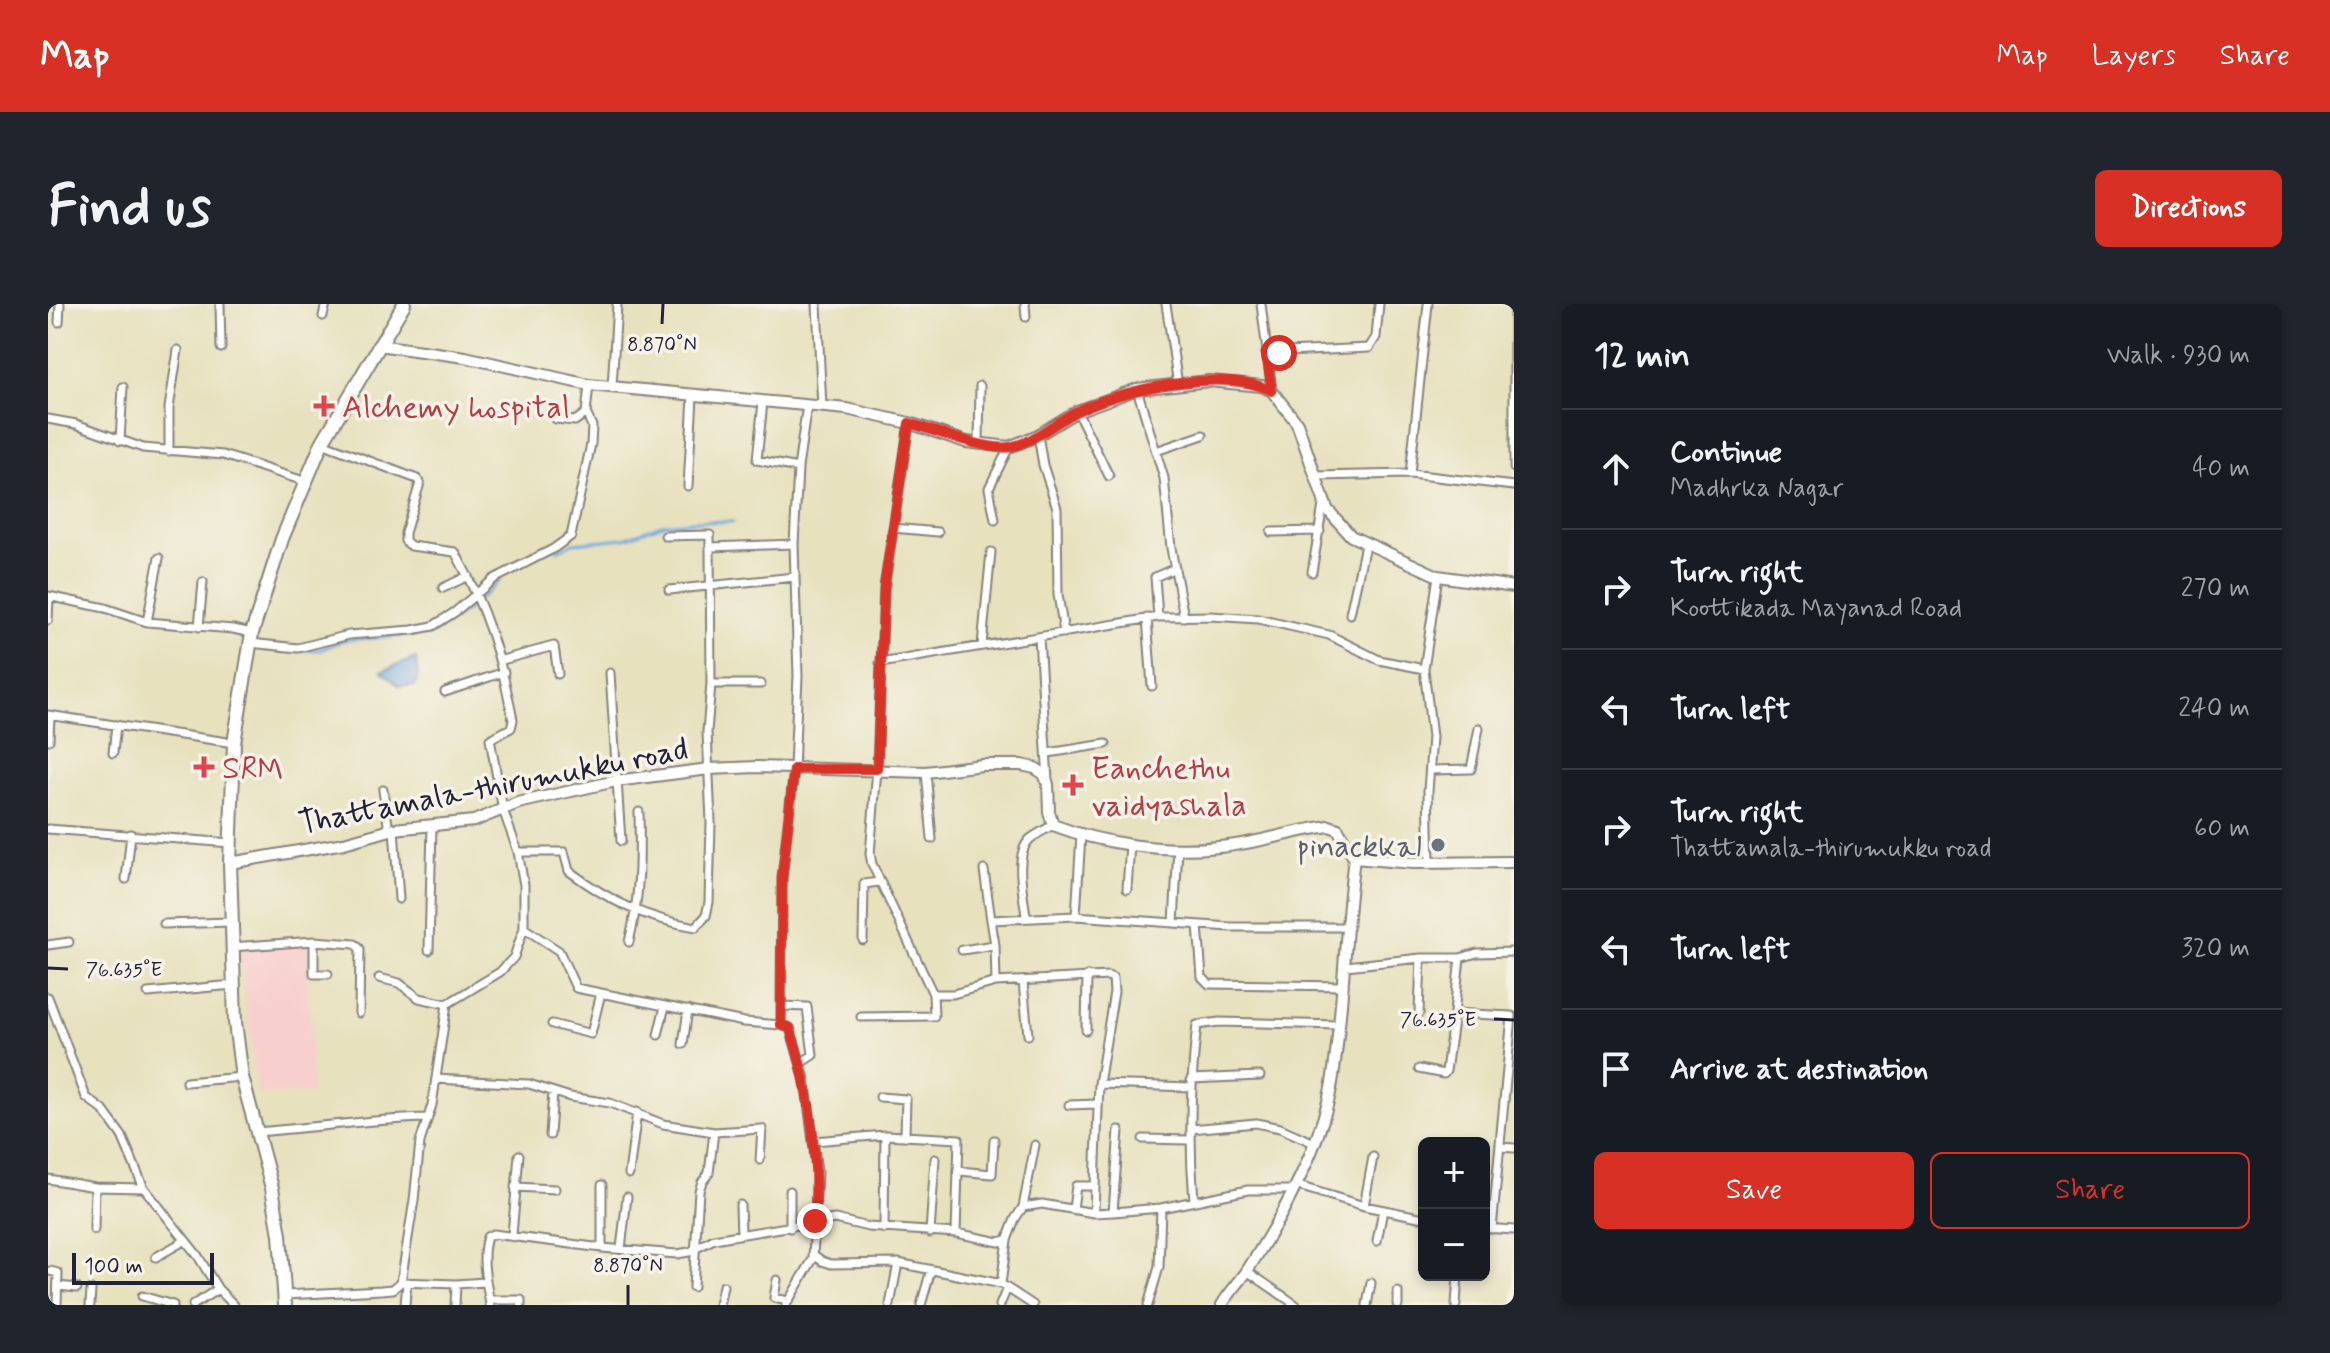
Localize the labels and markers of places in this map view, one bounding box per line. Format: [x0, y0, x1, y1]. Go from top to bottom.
place label: Alchemy hospital [342, 387, 570, 429]
marker: Alchemy hospital [313, 395, 335, 417]
place label: SRM [222, 748, 284, 790]
place label: Eanchethu vaidyashala [1091, 748, 1247, 827]
marker: SRM [193, 756, 215, 778]
marker: Eanchethu vaidyashala [1062, 774, 1084, 796]
place label: pinackkal [1297, 826, 1422, 868]
marker: pinackkal [1429, 836, 1447, 854]

